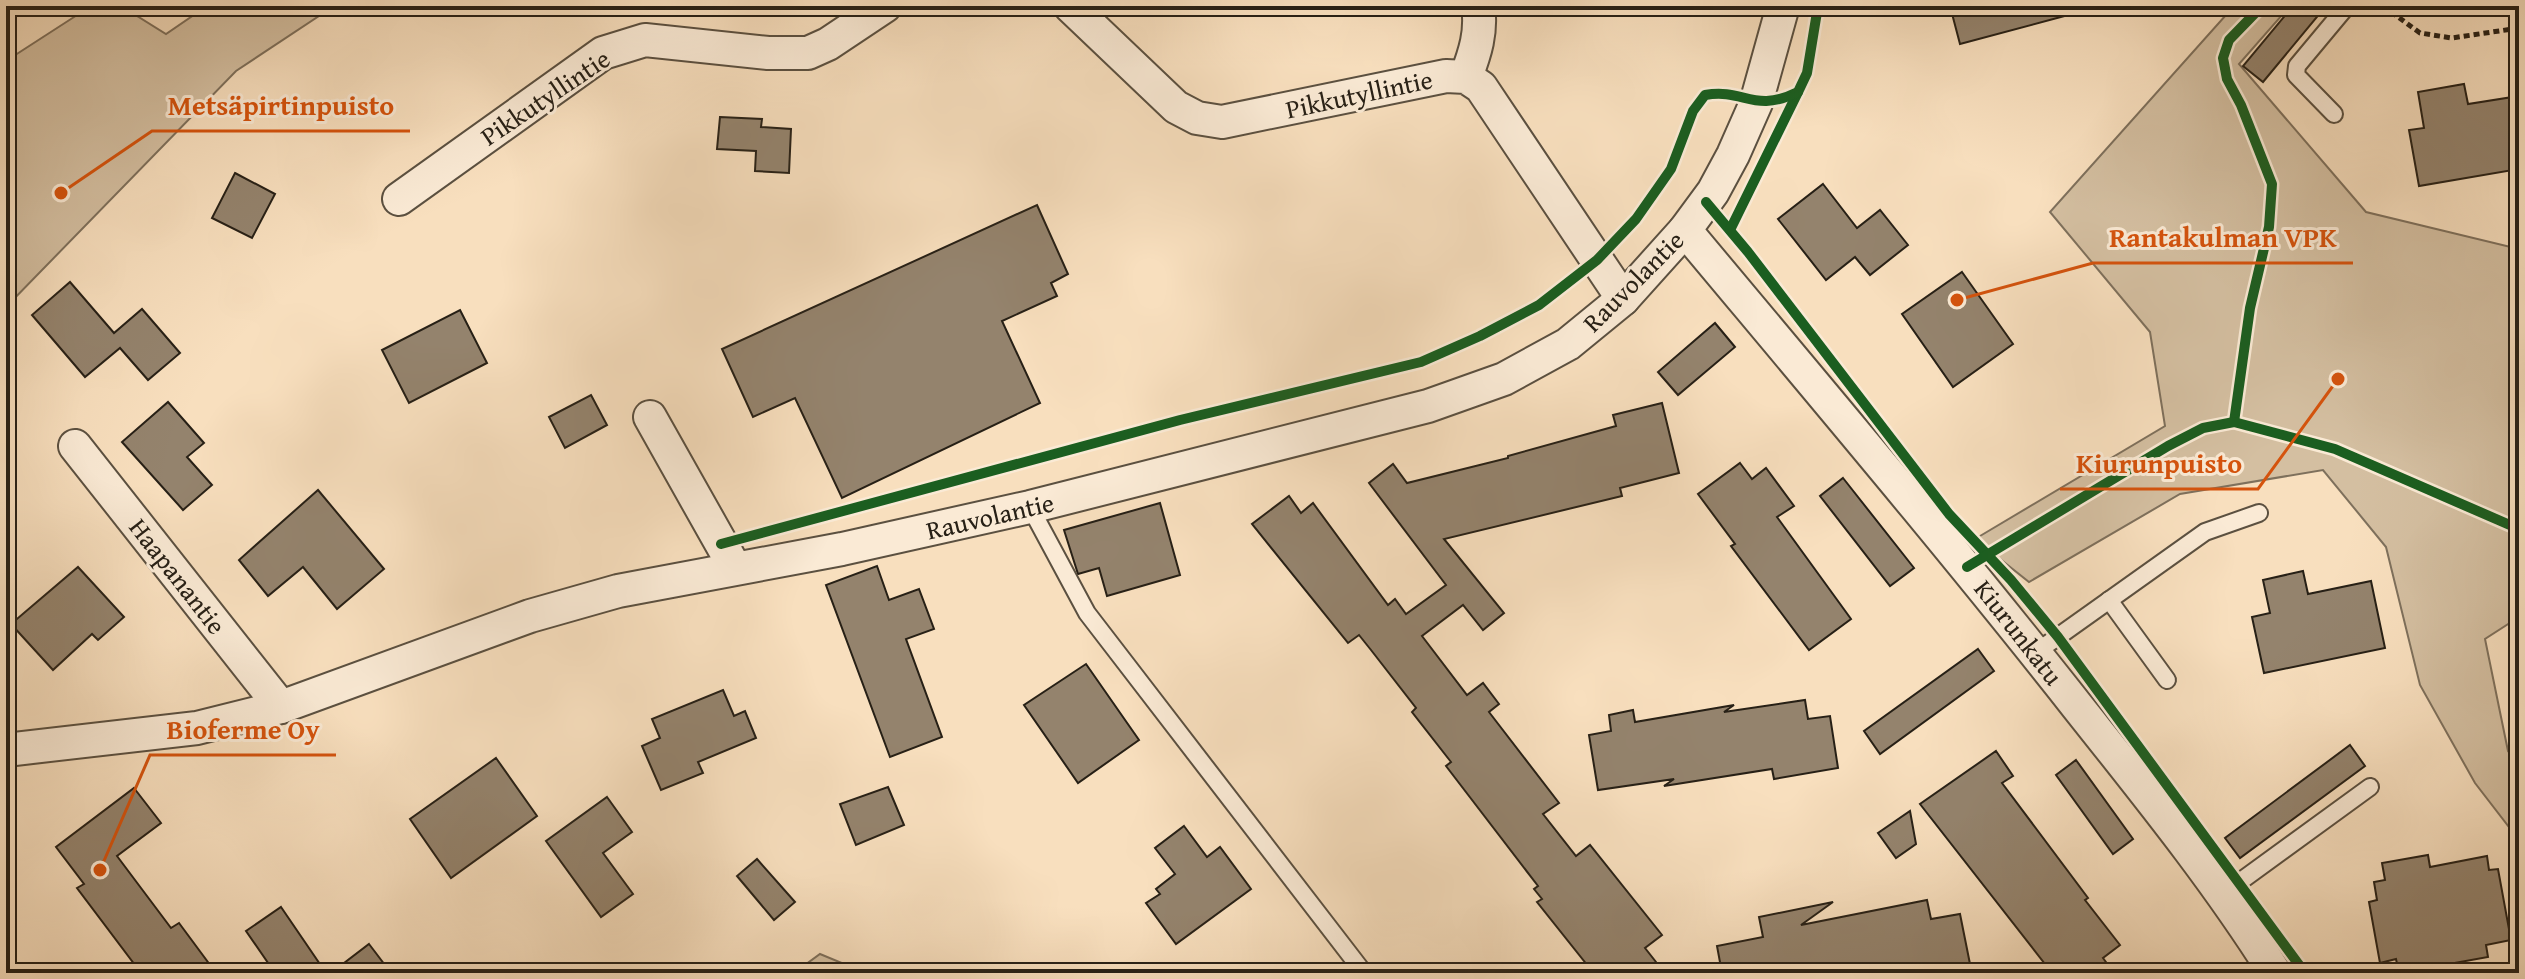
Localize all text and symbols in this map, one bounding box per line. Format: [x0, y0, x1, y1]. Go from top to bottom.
street label: Pikkutyllintie [472, 39, 618, 155]
street label: Pikkutyllintie [1282, 59, 1436, 129]
callout: Metsäpirtinpuisto [152, 79, 410, 131]
text: Metsäpirtinpuisto [168, 84, 394, 125]
callout: Rantakulman VPK [2093, 211, 2353, 263]
text: Rantakulman VPK [2109, 216, 2337, 257]
street label: Rauvolantie [1573, 221, 1693, 341]
callout: Kiurunpuisto [2060, 437, 2258, 489]
text: Kiurunpuisto [2076, 442, 2242, 483]
street label: Rauvolantie [922, 482, 1058, 550]
street label: Haapanantie [120, 509, 236, 643]
street label: Kiurunkatu [1965, 571, 2073, 693]
callout: Bioferme Oy [150, 703, 336, 755]
text: Bioferme Oy [166, 708, 320, 749]

